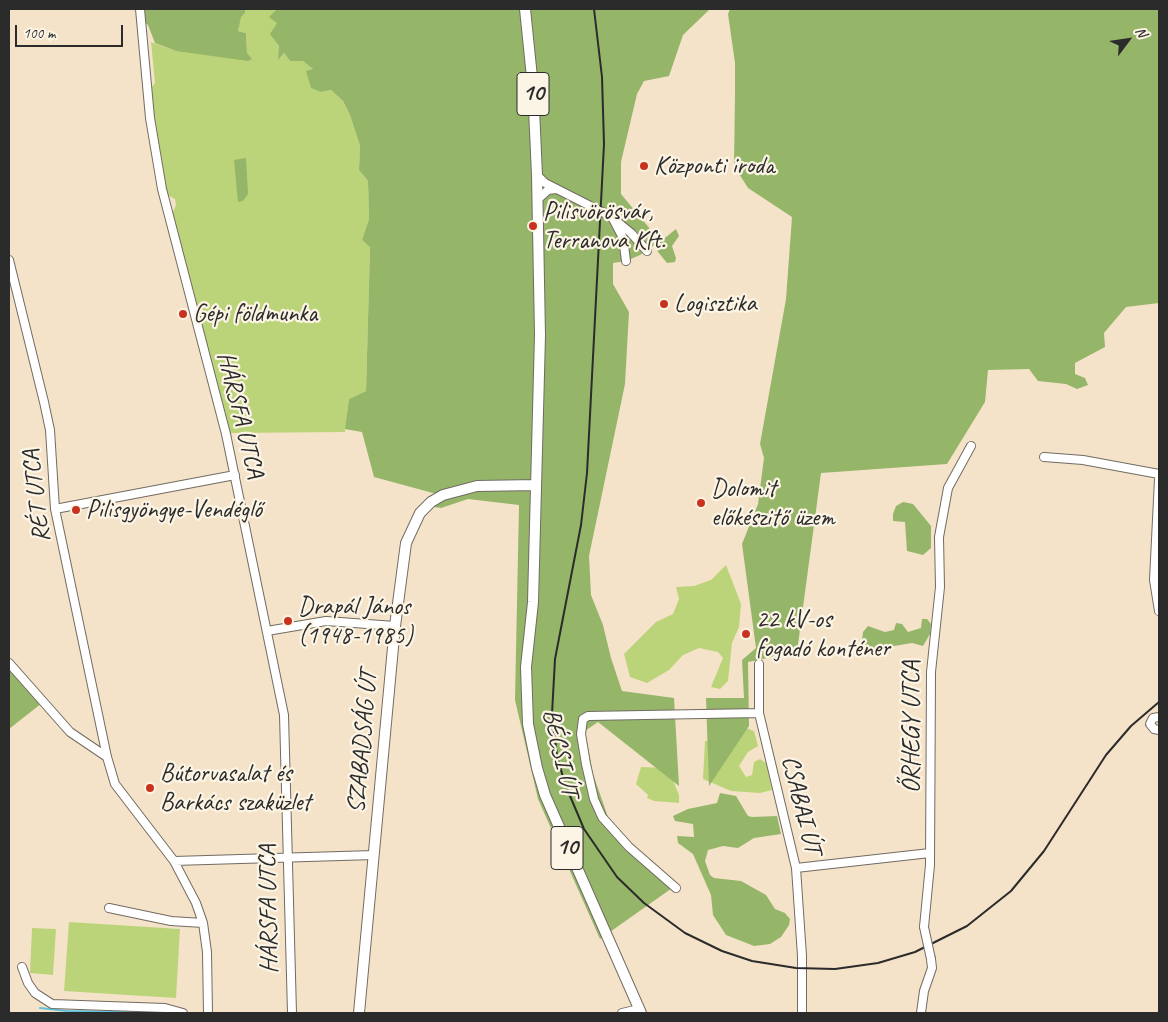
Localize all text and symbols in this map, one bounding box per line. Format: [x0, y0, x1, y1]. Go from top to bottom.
scale bar [18, 15, 125, 47]
north arrow [1103, 15, 1153, 65]
text: 100 m [23, 24, 55, 43]
text: N [1132, 24, 1151, 40]
road number: 10 [517, 72, 549, 116]
place label: Központi iroda [654, 151, 774, 181]
marker: Központi iroda [638, 160, 650, 172]
place label: Pilisvörösvár, Terranova Kft. [543, 197, 665, 256]
marker: Pilisvörösvár, Terranova Kft. [527, 220, 539, 232]
place label: Logisztika [674, 289, 756, 319]
marker: Logisztika [658, 298, 670, 310]
place label: Gépi földmunka [193, 299, 317, 329]
marker: Gépi földmunka [177, 308, 189, 320]
street label: HÁRSFA UTCA [210, 349, 270, 481]
street label: RÉT UTCA [16, 448, 58, 544]
place label: Dolomit előkészitő üzem [711, 474, 834, 533]
place label: Pilisgyöngye-Vendéglő [86, 495, 262, 525]
marker: Dolomit előkészitő üzem [695, 497, 707, 509]
marker: Pilisgyöngye-Vendéglő [70, 504, 82, 516]
place label: Drapál János (1948-1985) [298, 592, 413, 651]
place label: 22 kV-os fogadó konténer [756, 605, 890, 664]
marker: Drapál János (1948-1985) [282, 615, 294, 627]
marker: 22 kV-os fogadó konténer [740, 628, 752, 640]
street label: ŐRHEGY UTCA [897, 661, 927, 793]
street label: SZABADSÁG ÚT [342, 669, 384, 815]
street label: BÉCSI ÚT [535, 706, 585, 800]
street label: CSABAI ÚT [774, 753, 828, 857]
place label: Bútorvasalat és Barkács szaküzlet [160, 759, 311, 818]
marker: Bútorvasalat és Barkács szaküzlet [144, 782, 156, 794]
road number: 10 [551, 826, 583, 870]
street label: HÁRSFA UTCA [253, 844, 285, 974]

